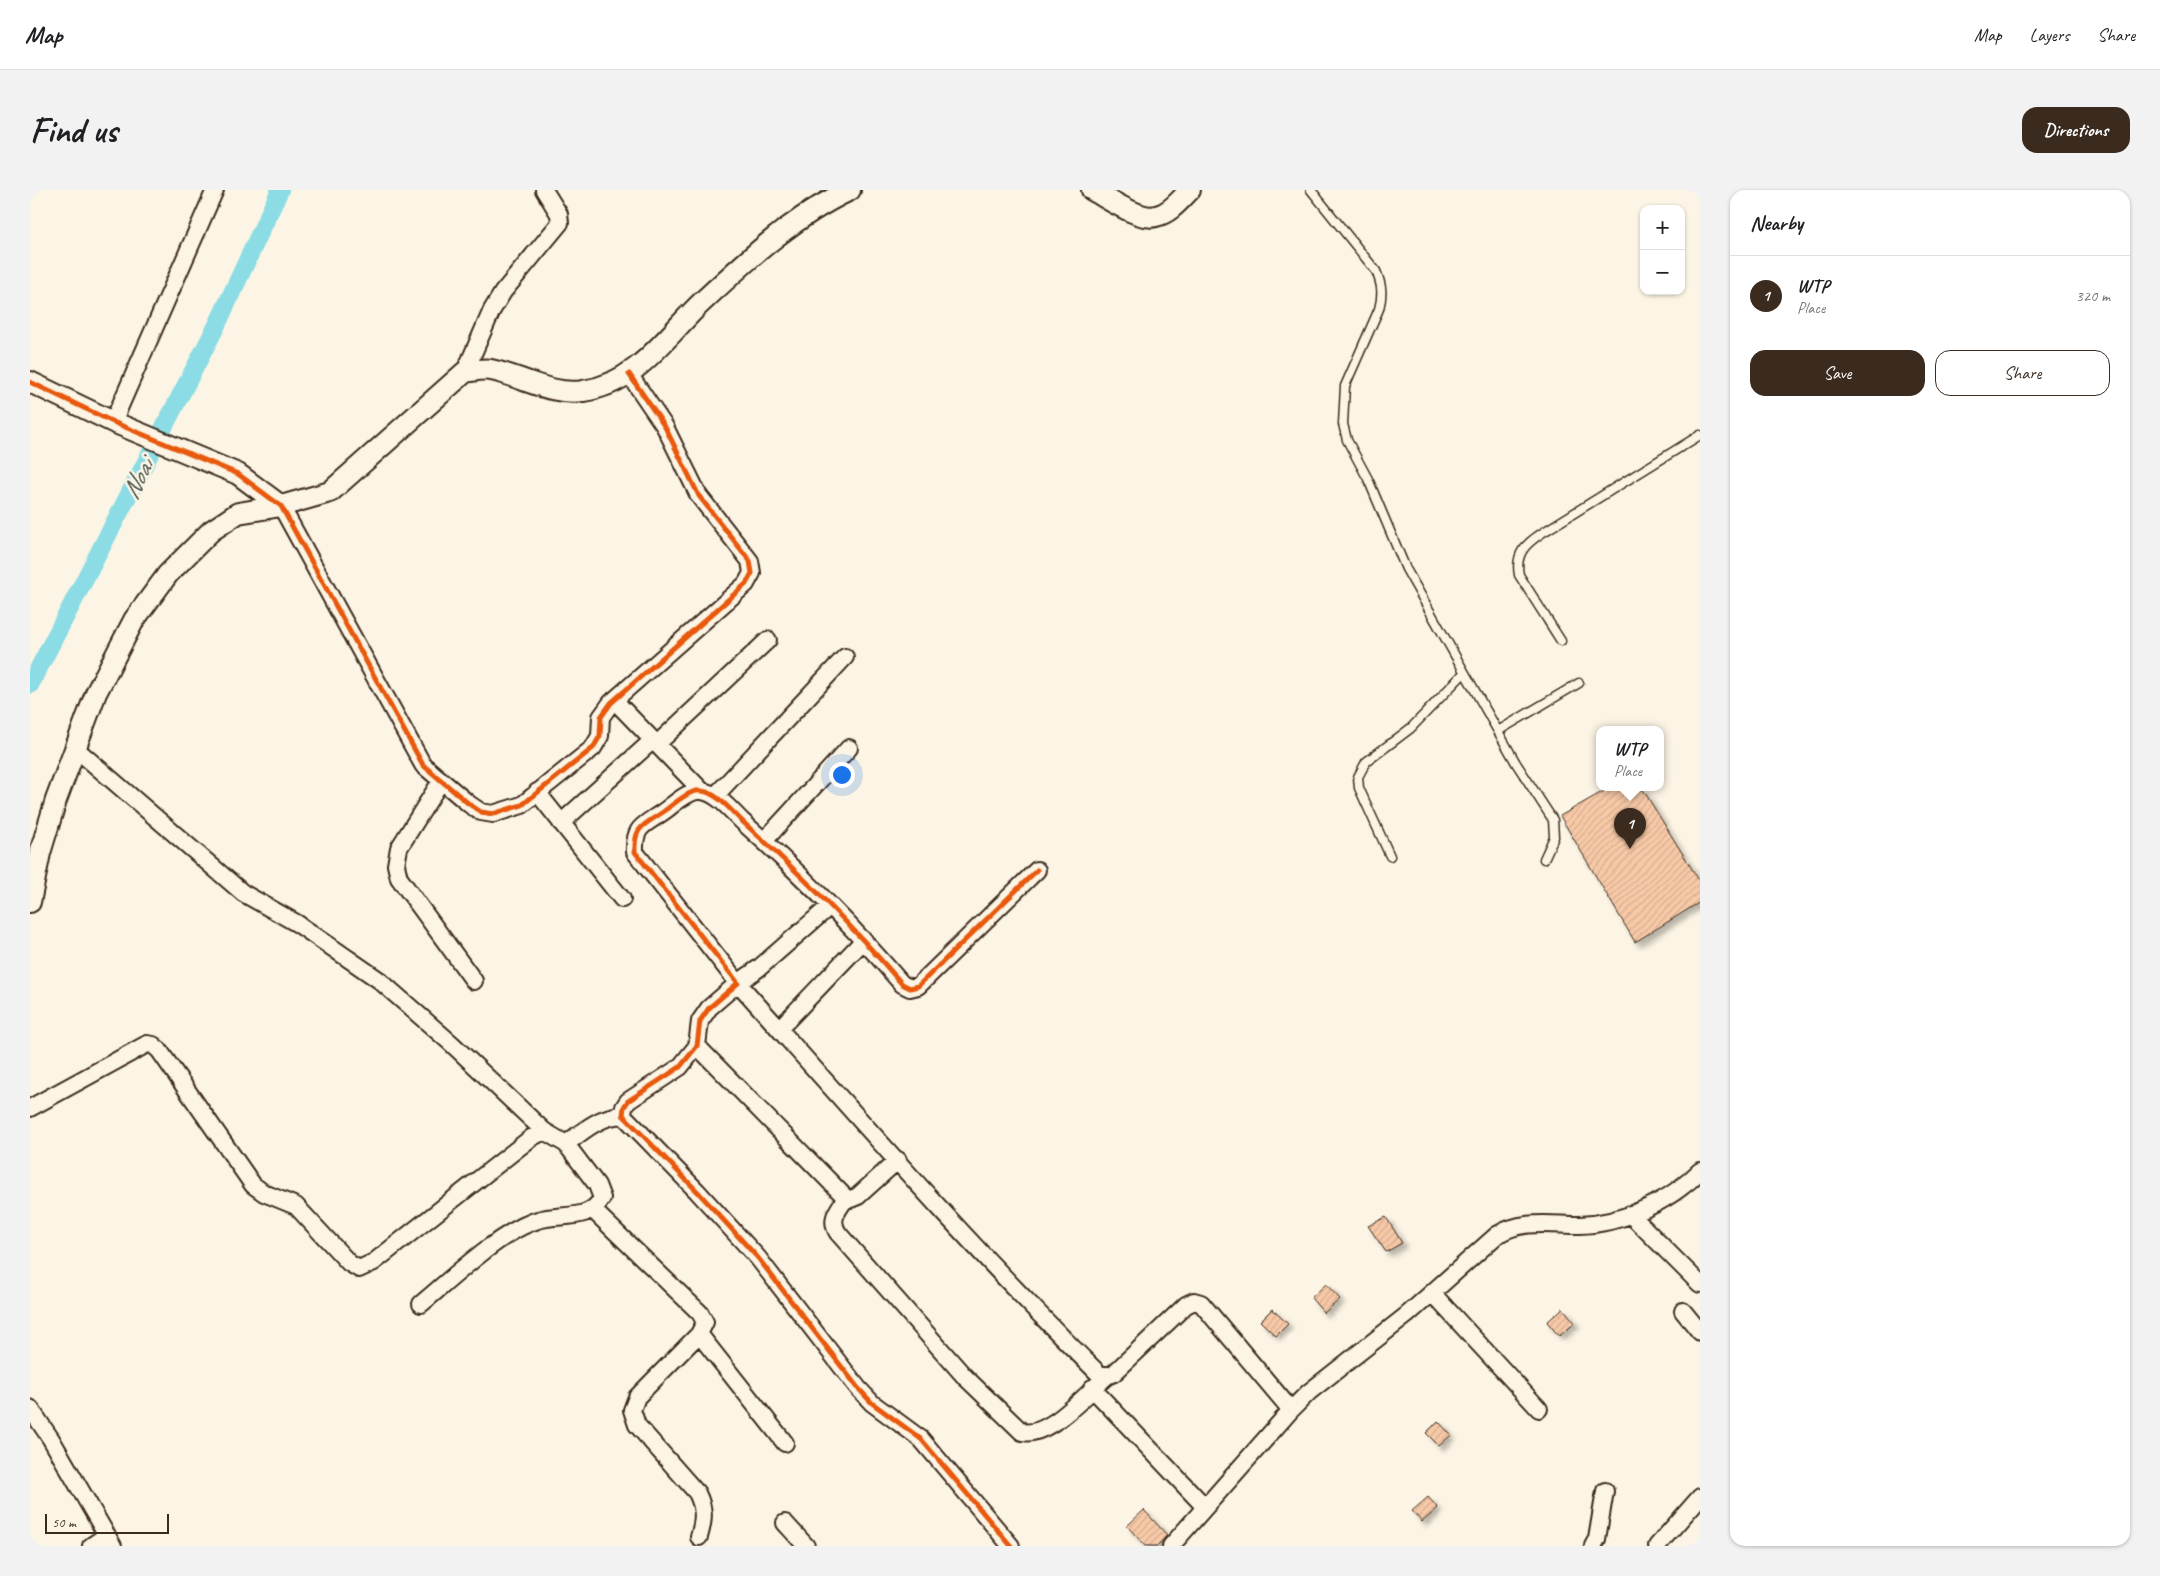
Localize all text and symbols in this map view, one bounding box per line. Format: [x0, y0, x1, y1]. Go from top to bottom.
text: Map [25, 20, 62, 50]
text: Map [1974, 24, 2002, 46]
text: Layers [2030, 24, 2069, 46]
text: Share [2097, 24, 2135, 46]
button: Directions [2022, 107, 2130, 153]
text: Find us [30, 108, 117, 153]
map controls [1640, 205, 1685, 295]
button: + [1640, 205, 1685, 250]
text: Nearby [1750, 210, 1803, 236]
button: − [1640, 250, 1685, 295]
text: WTP [1797, 274, 1829, 298]
text: 1 [1762, 286, 1770, 306]
text: 320 m [2076, 286, 2110, 306]
text: Place [1797, 298, 1825, 318]
button: Save [1750, 350, 1925, 396]
button: Share [1935, 350, 2110, 396]
water label: Noai [113, 448, 164, 504]
popup [1596, 726, 1664, 791]
text: WTP [1614, 737, 1646, 761]
text: Place [1614, 761, 1642, 781]
your location [829, 762, 855, 788]
pin: 1 [1614, 808, 1646, 849]
scale bar [45, 1511, 169, 1534]
text: 50 m [52, 1514, 76, 1531]

